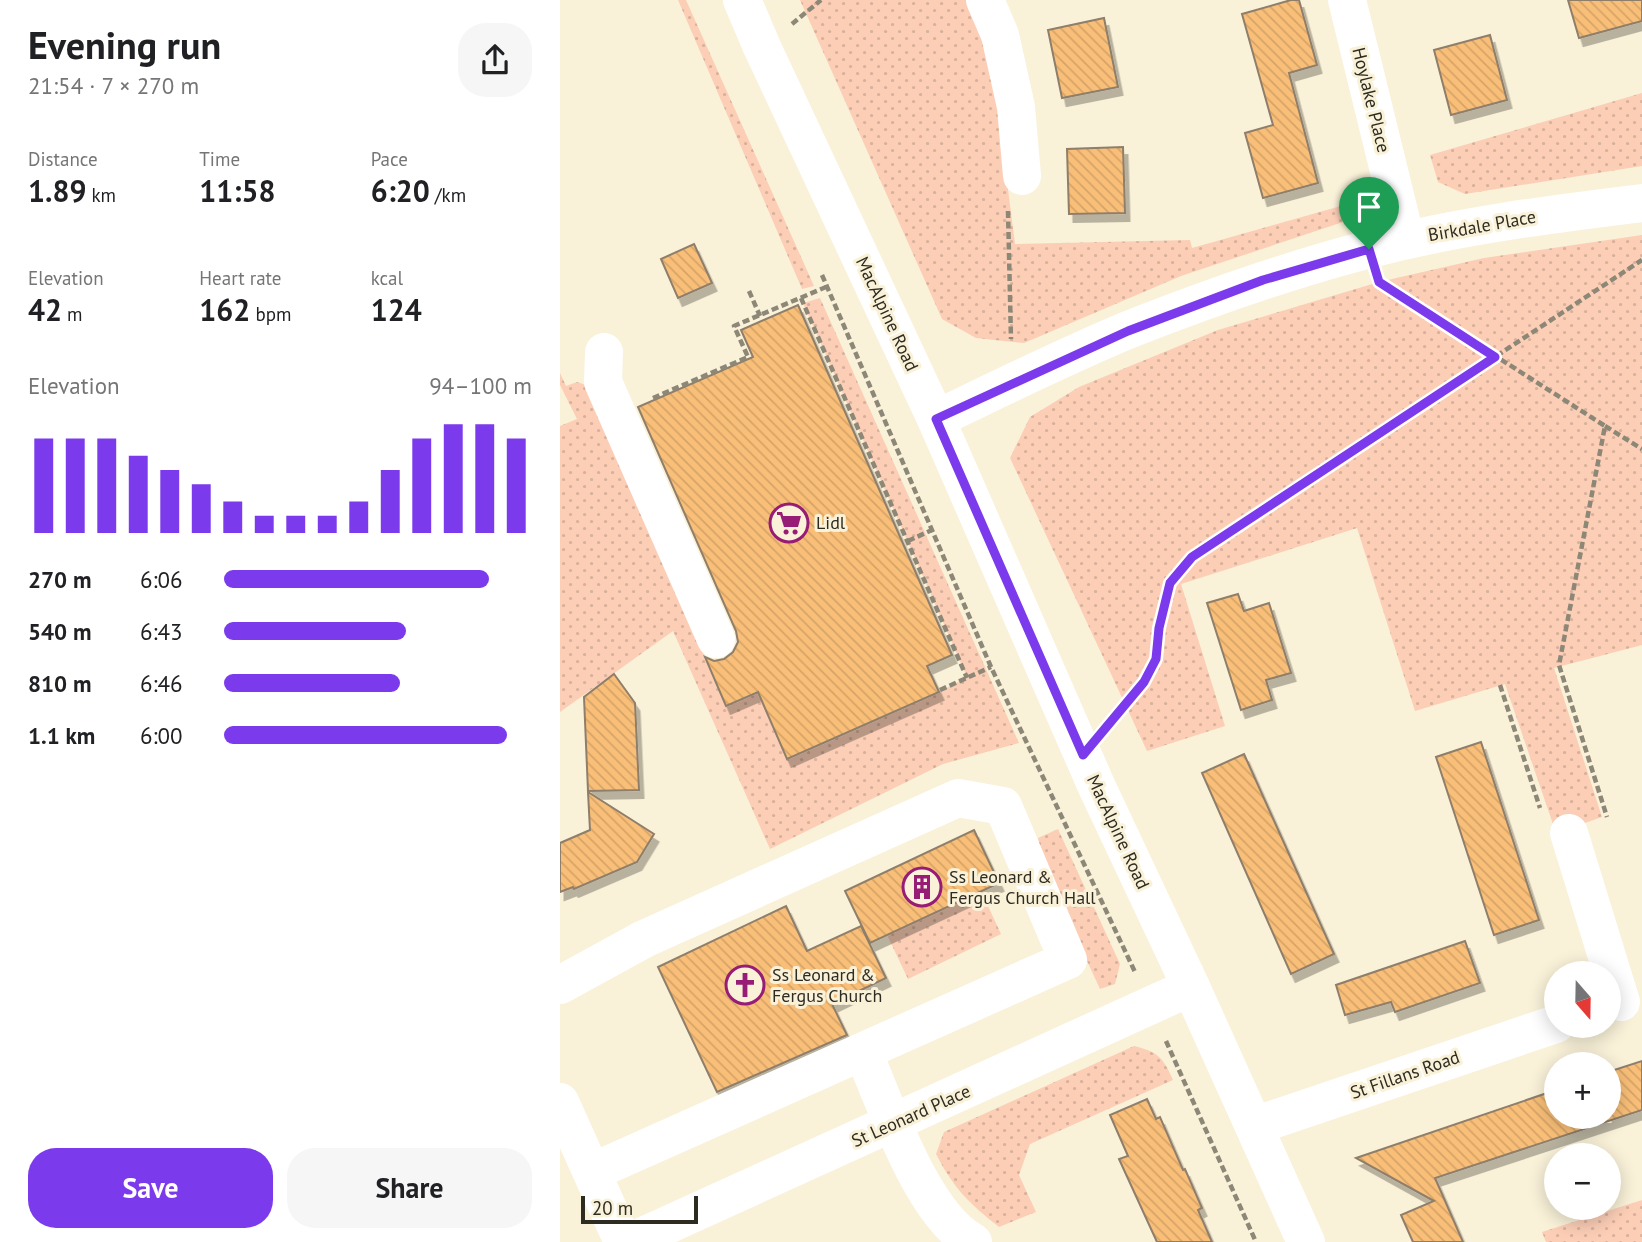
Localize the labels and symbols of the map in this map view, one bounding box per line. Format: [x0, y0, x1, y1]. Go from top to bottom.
street label: Hoylake Place [1347, 45, 1396, 155]
pin [1339, 177, 1399, 249]
street label: Birkdale Place [1426, 205, 1538, 246]
street label: MacAlpine Road [851, 253, 924, 375]
supermarket icon: Lidl [768, 502, 810, 544]
place label: Lidl [816, 511, 846, 534]
street label: MacAlpine Road [1082, 771, 1155, 893]
place label: Ss Leonard & Fergus Church Hall [949, 865, 1096, 909]
building icon: Ss Leonard & Fergus Church Hall [901, 866, 943, 908]
north arrow [1544, 961, 1620, 1038]
place label: Ss Leonard & Fergus Church [772, 963, 882, 1007]
church icon: Ss Leonard & Fergus Church [724, 964, 766, 1006]
street label: St Fillans Road [1347, 1045, 1463, 1104]
street label: St Leonard Place [848, 1079, 974, 1152]
scale bar [581, 1193, 698, 1225]

